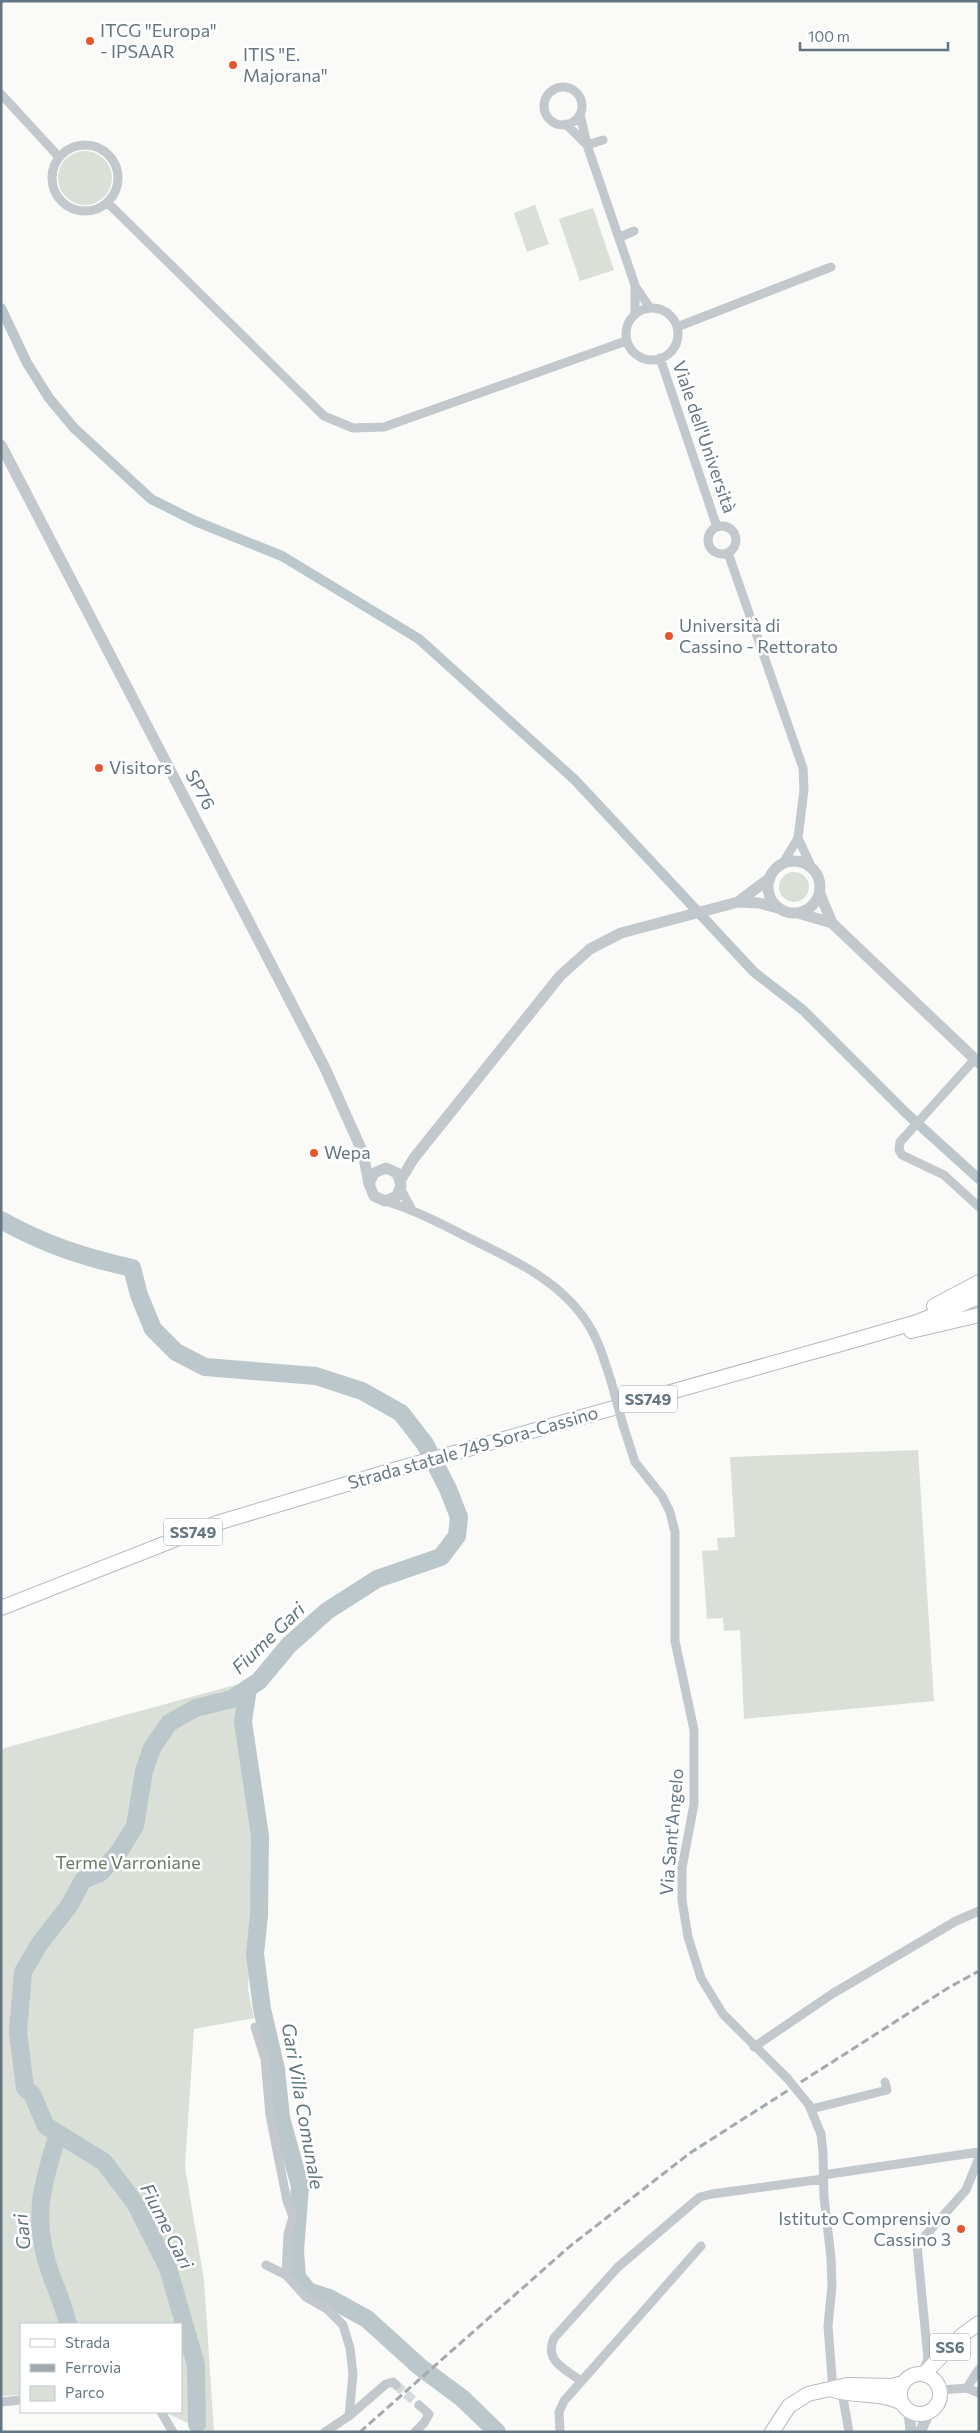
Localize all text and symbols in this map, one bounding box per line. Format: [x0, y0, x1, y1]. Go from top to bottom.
place label: ITCG "Europa" - IPSAAR [100, 19, 217, 62]
scale bar [800, 20, 948, 52]
text: 100 m [808, 27, 850, 45]
marker: ITCG "Europa" - IPSAAR [84, 35, 96, 47]
place label: ITIS "E. Majorana" [243, 43, 328, 86]
marker: ITIS "E. Majorana" [227, 59, 239, 71]
street label: Viale dell'Università [669, 358, 741, 516]
place label: Università di Cassino - Rettorato [679, 614, 838, 657]
marker: Università di Cassino - Rettorato [663, 630, 675, 642]
place label: Visitors [109, 756, 172, 778]
marker: Visitors [93, 762, 105, 774]
street label: SP76 [181, 766, 221, 813]
place label: Wepa [324, 1141, 371, 1163]
marker: Wepa [308, 1147, 320, 1159]
road number: SS749 [619, 1386, 677, 1412]
street label: Strada statale 749 Sora-Cassino [345, 1401, 600, 1493]
road number: SS749 [164, 1518, 222, 1545]
water label: Fiume Gari [226, 1596, 310, 1678]
street label: Via Sant'Angelo [654, 1768, 688, 1896]
park label: Terme Varroniane [55, 1851, 201, 1873]
water label: Gari Villa Comunale [278, 2021, 329, 2191]
water label: Fiume Gari [136, 2179, 199, 2273]
place label: Istituto Comprensivo Cassino 3 [778, 2207, 951, 2250]
water label: Gari [8, 2212, 35, 2251]
marker: Istituto Comprensivo Cassino 3 [955, 2223, 967, 2235]
legend [20, 2323, 182, 2413]
text: Strada [65, 2333, 110, 2351]
road number: SS6 [930, 2334, 970, 2360]
text: Ferrovia [65, 2358, 121, 2376]
text: Parco [65, 2383, 104, 2401]

